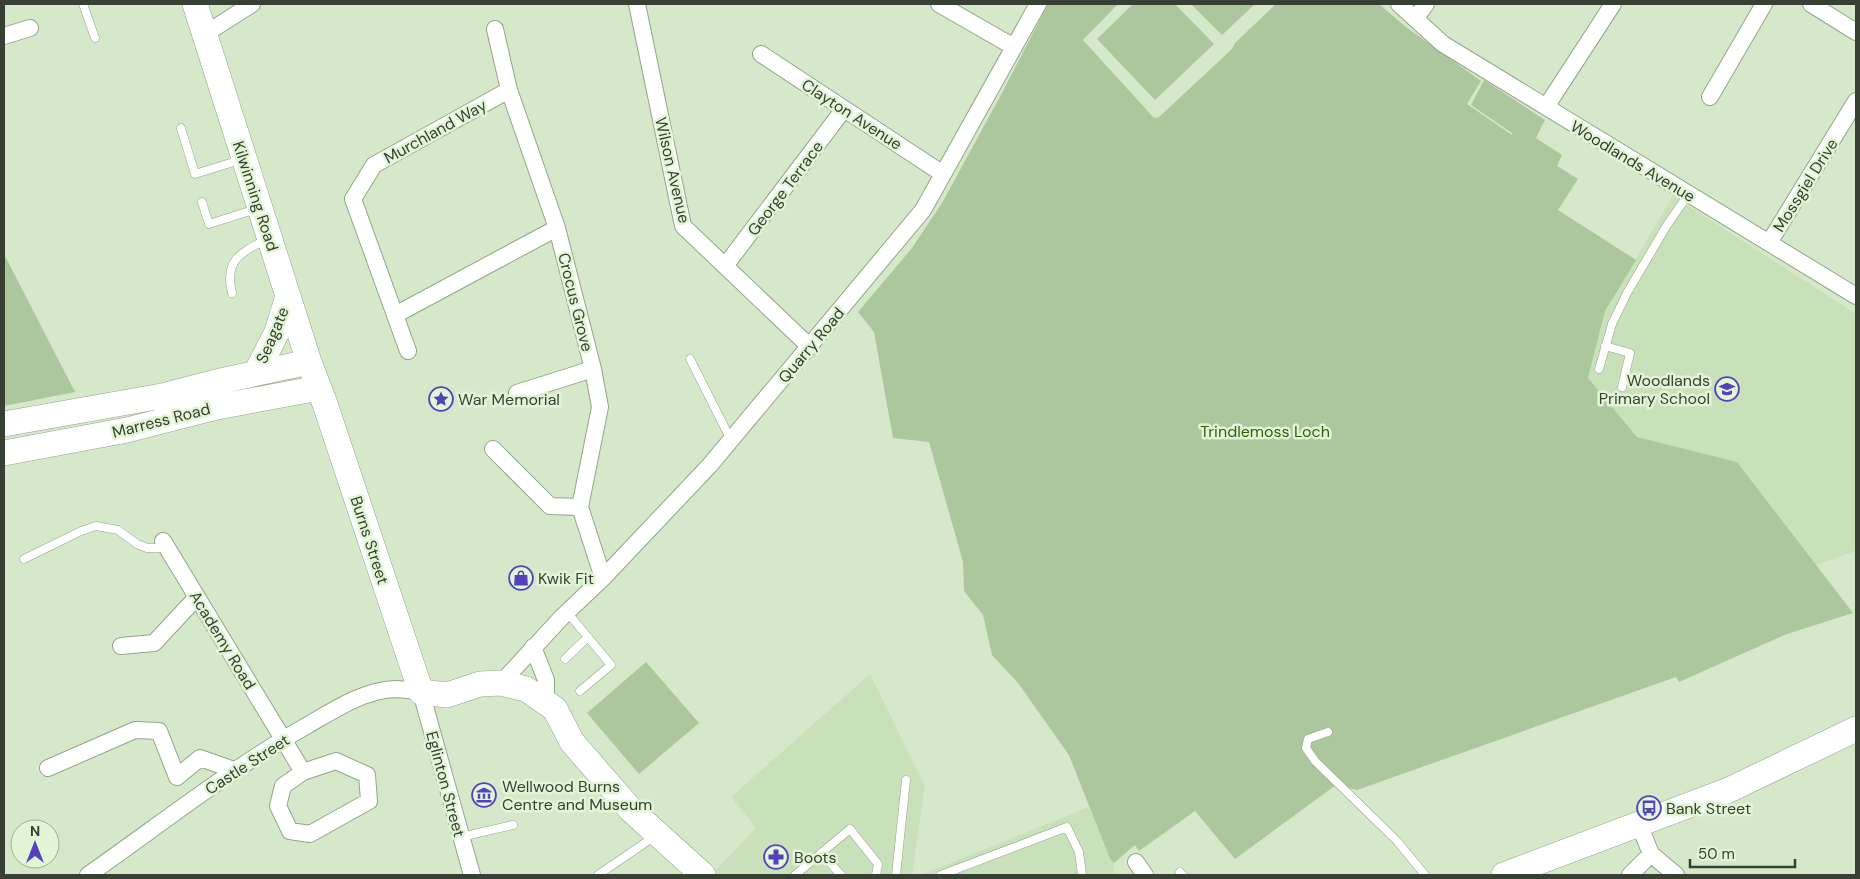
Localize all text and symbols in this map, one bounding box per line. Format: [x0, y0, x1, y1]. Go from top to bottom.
street label: Clayton Avenue [797, 74, 906, 155]
street label: Murchland Way [380, 94, 490, 168]
street label: Wilson Avenue [650, 115, 695, 225]
street label: Woodlands Avenue [1567, 116, 1699, 207]
street label: Mossgiel Drive [1768, 135, 1843, 236]
street label: George Terrace [743, 137, 828, 240]
street label: Kilwinning Road [228, 138, 283, 254]
street label: Crocus Grove [553, 251, 598, 354]
street label: Quarry Road [774, 303, 849, 388]
street label: Seagate [251, 304, 294, 367]
place label: Woodlands Primary School [1599, 370, 1710, 409]
school or university icon: Woodlands Primary School [1714, 376, 1740, 402]
place icon: War Memorial [428, 386, 454, 412]
place label: War Memorial [458, 389, 560, 410]
street label: Marress Road [110, 398, 212, 443]
park label: Trindlemoss Loch [1200, 421, 1330, 442]
street label: Burns Street [345, 493, 394, 587]
shop icon: Kwik Fit [508, 565, 534, 591]
place label: Kwik Fit [538, 568, 594, 589]
street label: Academy Road [185, 587, 260, 693]
street label: Castle Street [201, 729, 293, 799]
street label: Eglinton Street [421, 729, 470, 839]
place label: Wellwood Burns Centre and Museum [502, 776, 652, 815]
museum icon: Wellwood Burns Centre and Museum [471, 782, 497, 808]
bus stop icon: Bank Street [1636, 795, 1662, 821]
place label: Bank Street [1666, 798, 1751, 819]
north arrow [10, 819, 60, 869]
text: N [30, 822, 40, 840]
scale bar [1690, 836, 1795, 868]
pharmacy icon: Boots [763, 844, 789, 870]
text: 50 m [1698, 844, 1735, 864]
place label: Boots [794, 847, 837, 868]

